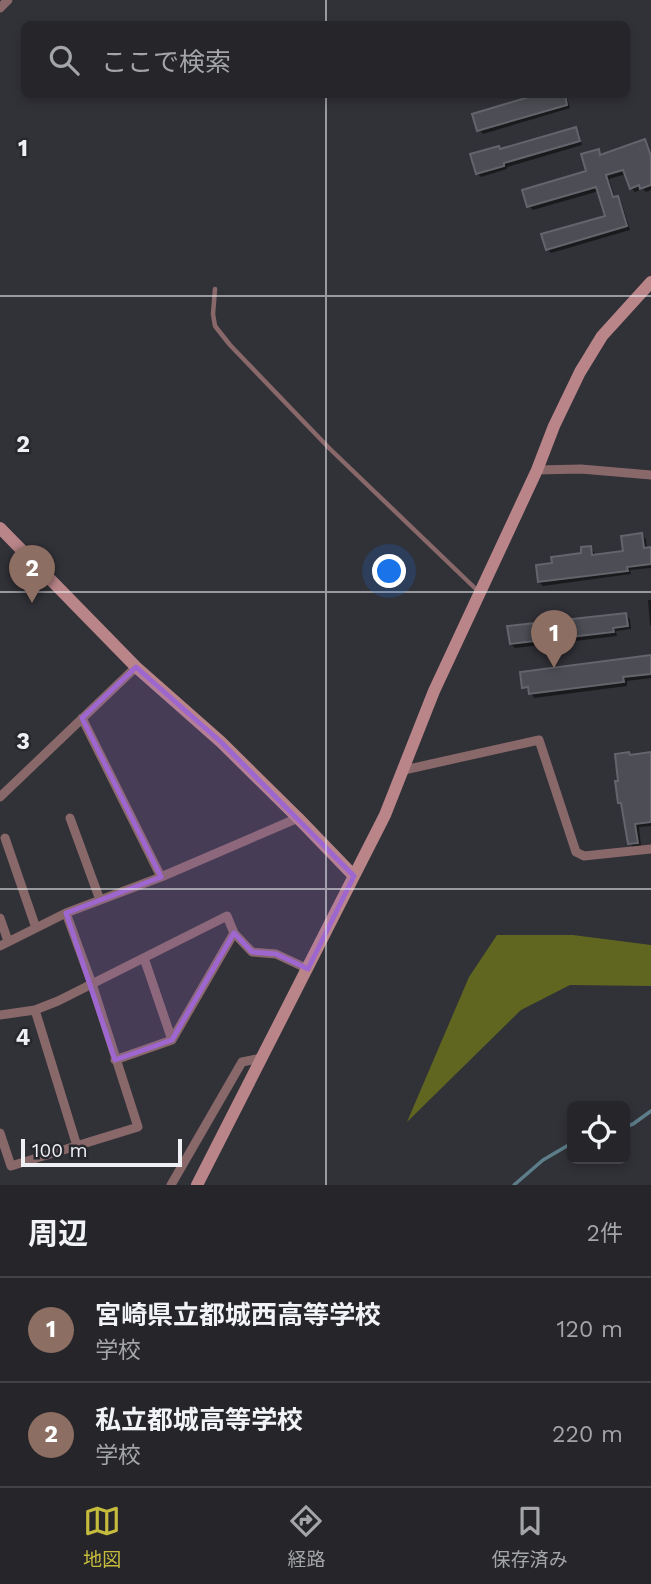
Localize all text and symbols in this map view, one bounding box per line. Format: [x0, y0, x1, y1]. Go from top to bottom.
search box [21, 21, 630, 98]
icon: search [45, 41, 83, 79]
text: ここで検索 [101, 47, 231, 77]
text: 1 [18, 135, 28, 162]
text: 2 [16, 431, 30, 458]
pin: 2 [9, 545, 55, 603]
your location [372, 554, 406, 588]
pin: 1 [531, 610, 577, 668]
text: 3 [16, 728, 30, 755]
text: 4 [16, 1024, 31, 1051]
map controls [567, 1101, 630, 1164]
button: locate [567, 1101, 630, 1164]
scale bar [21, 1136, 182, 1168]
text: 100 m [32, 1139, 88, 1162]
text: 周辺 [28, 1216, 88, 1251]
text: 2件 [587, 1220, 623, 1247]
text: 宮崎県立都城西高等学校 [95, 1300, 381, 1330]
text: 1 [46, 1316, 56, 1343]
text: 120 m [557, 1316, 623, 1343]
text: 学校 [95, 1337, 141, 1364]
text: 私立都城高等学校 [95, 1405, 303, 1435]
text: 2 [44, 1421, 58, 1448]
text: 220 m [552, 1421, 623, 1448]
text: 学校 [95, 1442, 141, 1469]
tab: 地図 [83, 1502, 121, 1571]
tab: 経路 [287, 1502, 326, 1571]
tab: 保存済み [492, 1502, 568, 1571]

